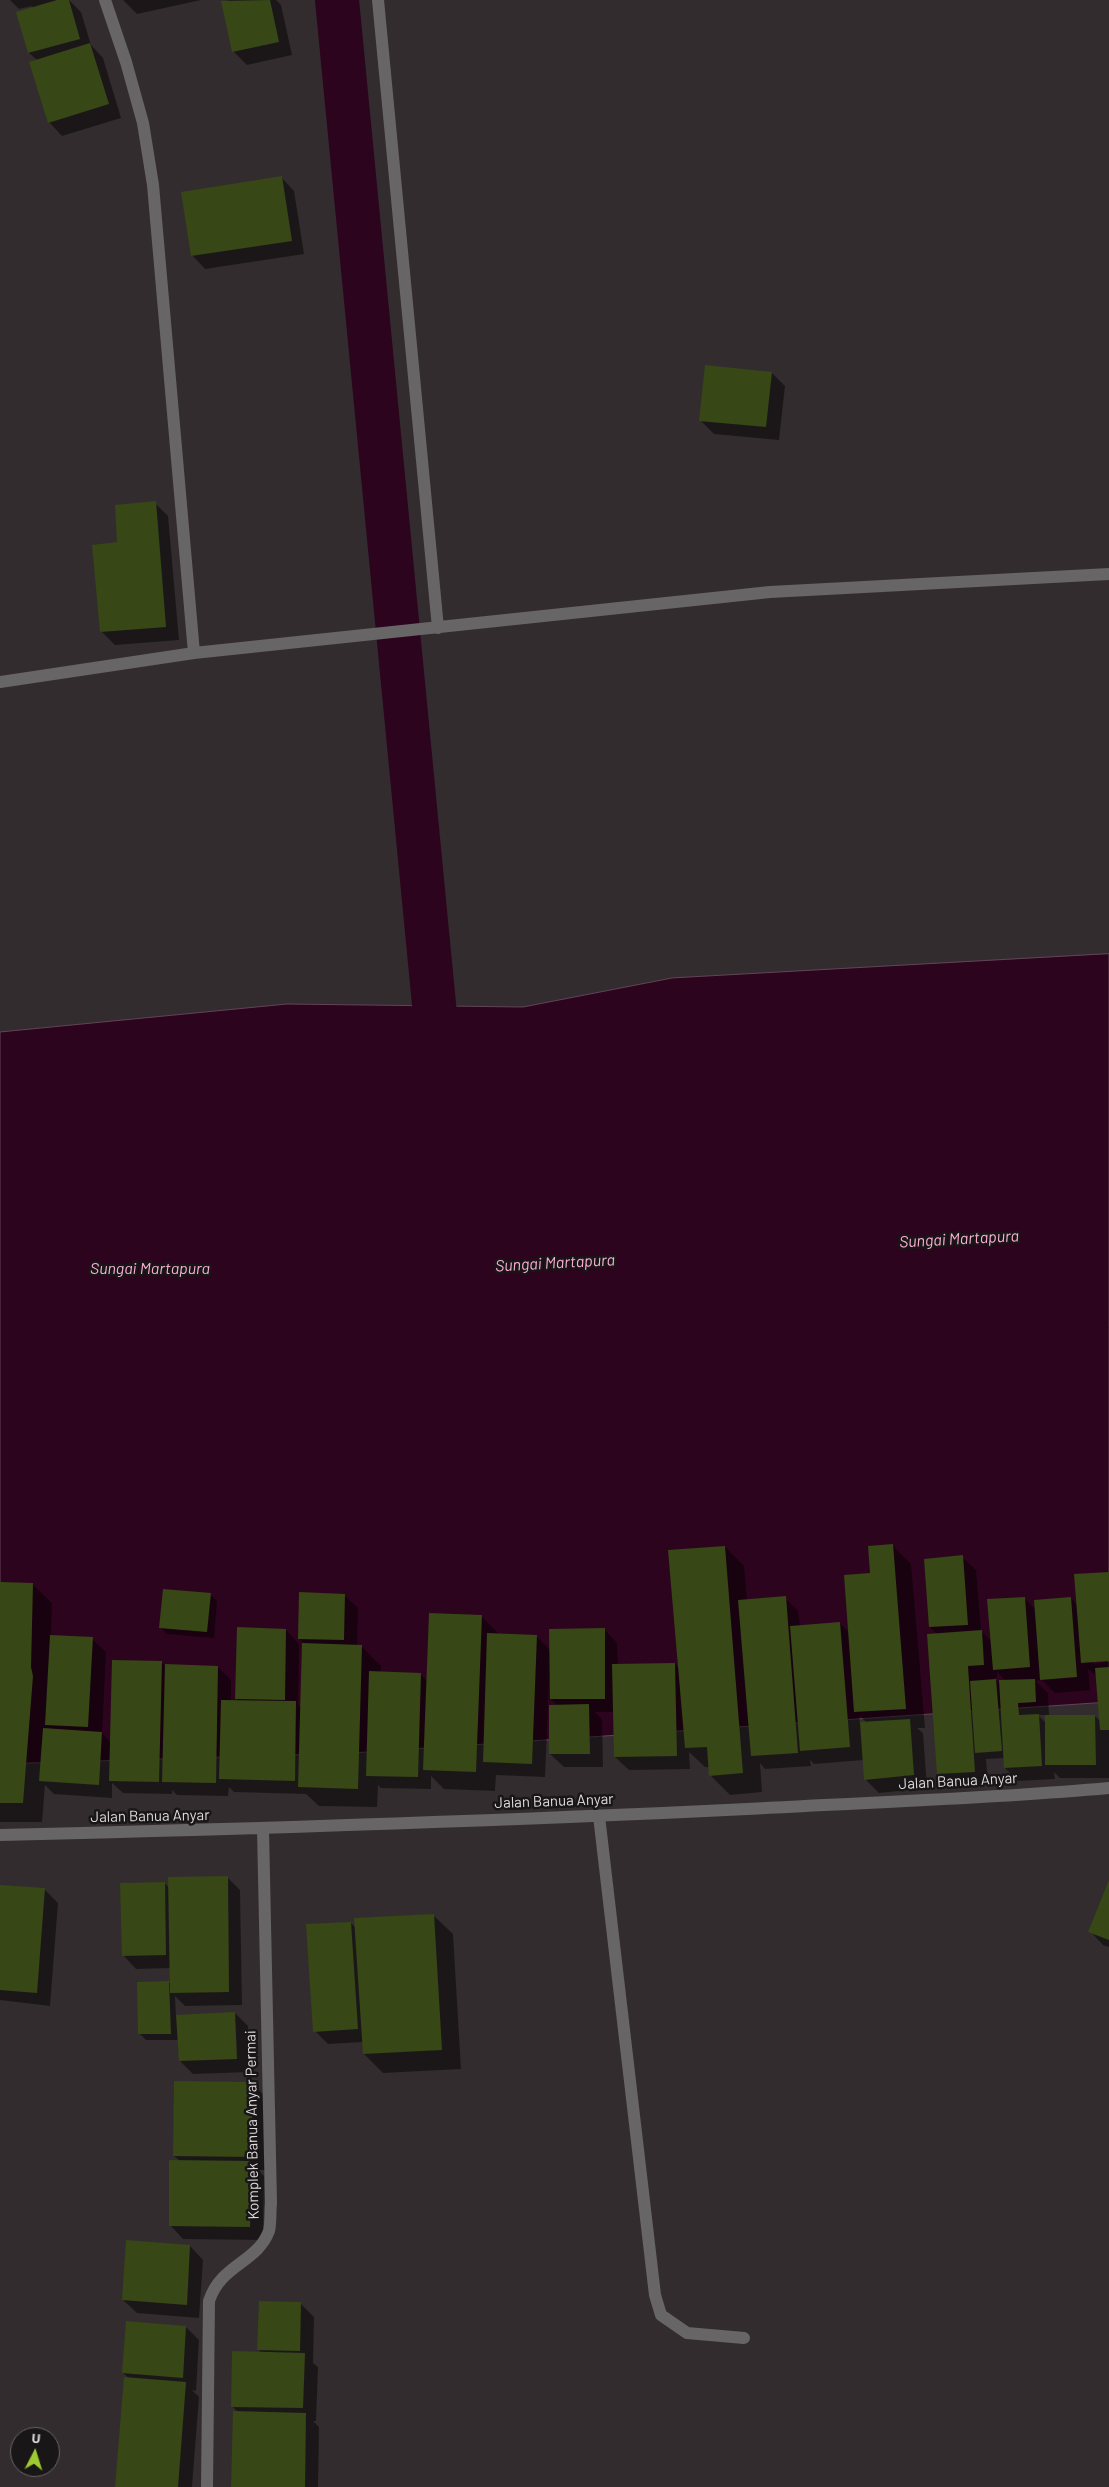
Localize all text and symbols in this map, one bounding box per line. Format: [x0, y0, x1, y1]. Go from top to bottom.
water label: Sungai Martapura [899, 1226, 1019, 1252]
water label: Sungai Martapura [495, 1250, 615, 1276]
water label: Sungai Martapura [90, 1259, 210, 1279]
street label: Jalan Banua Anyar [898, 1769, 1018, 1793]
street label: Jalan Banua Anyar [494, 1790, 614, 1812]
street label: Jalan Banua Anyar [90, 1806, 210, 1826]
street label: Komplek Banua Anyar Permai [241, 2030, 263, 2220]
north arrow [10, 2427, 60, 2477]
text: U [31, 2429, 41, 2446]

